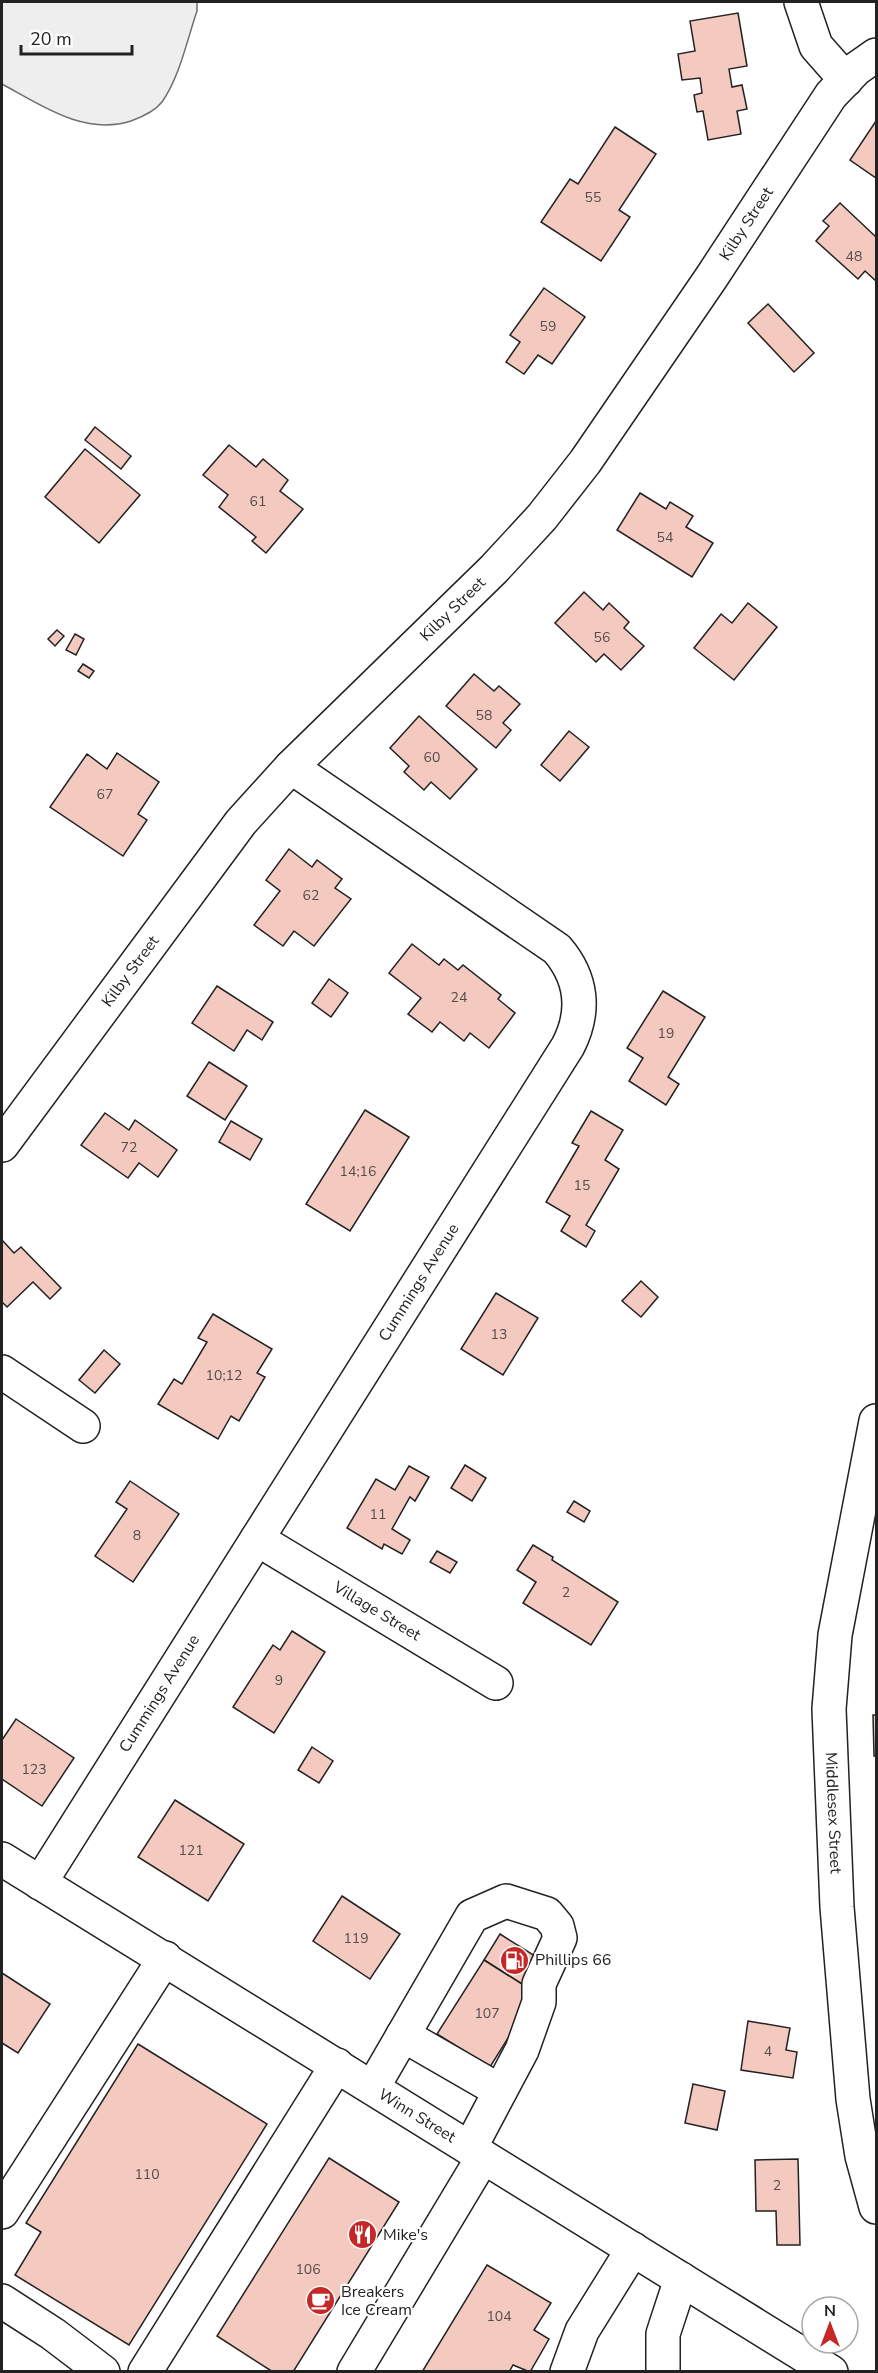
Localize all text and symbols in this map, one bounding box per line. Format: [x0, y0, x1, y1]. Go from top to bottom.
scale bar [21, 18, 132, 56]
text: 20 m [30, 27, 72, 51]
street label: Kilby Street [714, 183, 779, 265]
house number: 55 [585, 188, 601, 207]
house number: 48 [846, 247, 862, 266]
house number: 59 [540, 317, 556, 336]
house number: 61 [250, 492, 266, 511]
house number: 54 [657, 528, 673, 547]
street label: Kilby Street [415, 572, 491, 646]
house number: 56 [594, 628, 610, 647]
house number: 58 [476, 706, 492, 725]
house number: 60 [424, 748, 440, 767]
house number: 67 [97, 785, 113, 804]
house number: 62 [303, 886, 319, 905]
street label: Kilby Street [97, 931, 164, 1012]
house number: 24 [451, 988, 467, 1007]
house number: 19 [658, 1024, 674, 1043]
house number: 72 [121, 1138, 137, 1157]
house number: 14;16 [340, 1162, 376, 1181]
house number: 15 [574, 1176, 590, 1195]
street label: Cummings Avenue [373, 1219, 464, 1346]
house number: 13 [491, 1325, 507, 1344]
house number: 10;12 [206, 1366, 242, 1385]
house number: 11 [370, 1505, 386, 1524]
house number: 8 [133, 1526, 141, 1545]
street label: Village Street [328, 1576, 425, 1646]
house number: 2 [562, 1583, 570, 1602]
street label: Cummings Avenue [114, 1630, 205, 1757]
house number: 9 [275, 1671, 283, 1690]
street label: Middlesex Street [820, 1752, 847, 1874]
house number: 123 [21, 1760, 47, 1779]
house number: 121 [178, 1841, 204, 1860]
house number: 119 [343, 1929, 369, 1948]
fuel station icon: Phillips 66 [498, 1944, 530, 1976]
place label: Phillips 66 [535, 1949, 611, 1971]
house number: 107 [474, 2004, 500, 2023]
house number: 4 [764, 2042, 772, 2061]
street label: Winn Street [374, 2083, 460, 2148]
house number: 110 [134, 2165, 160, 2184]
house number: 2 [773, 2176, 781, 2195]
restaurant icon: Mike's [346, 2219, 378, 2251]
place label: Mike's [383, 2224, 428, 2246]
house number: 106 [295, 2260, 321, 2279]
place label: Breakers Ice Cream [341, 2281, 412, 2321]
cafe icon: Breakers Ice Cream [304, 2285, 336, 2317]
north arrow [800, 2295, 860, 2355]
text: N [824, 2300, 836, 2322]
house number: 104 [486, 2307, 512, 2326]

